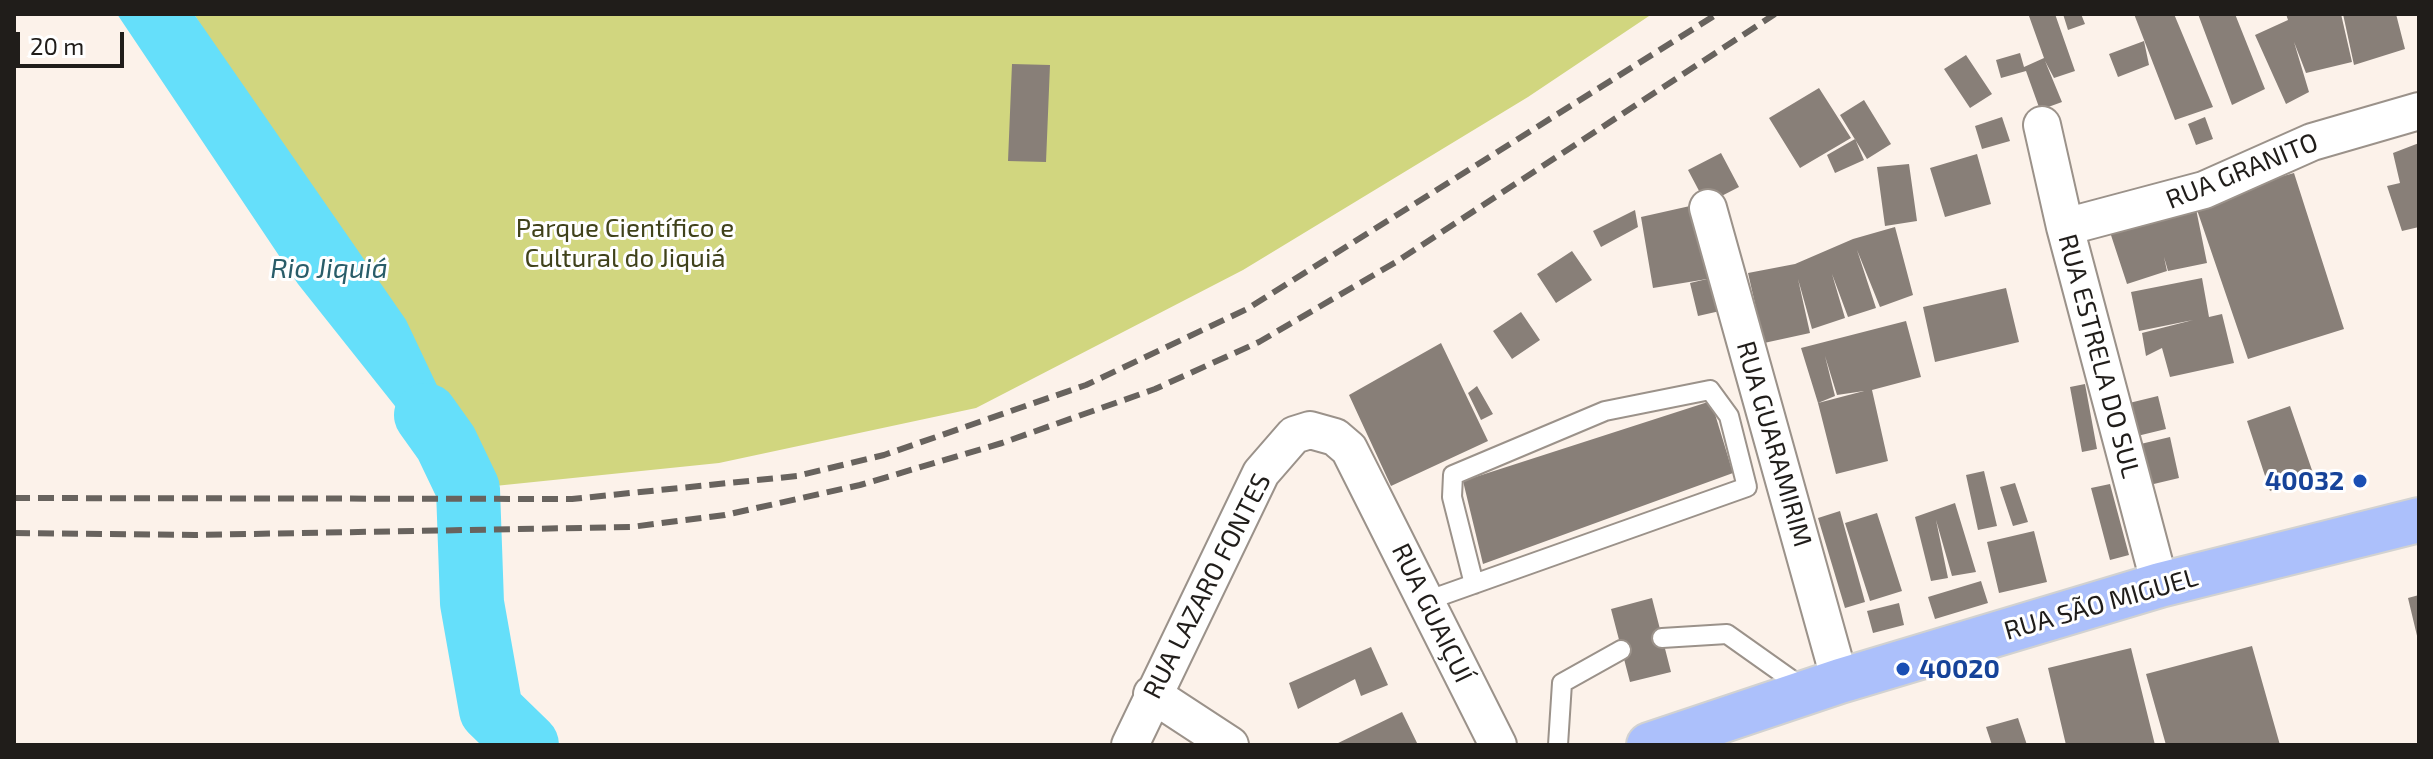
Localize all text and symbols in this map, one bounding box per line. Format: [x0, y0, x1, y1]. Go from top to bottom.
scale bar [20, 16, 128, 66]
text: 20 m [30, 31, 84, 60]
street label: RUA GRANITO [2161, 126, 2323, 216]
park label: Parque Científico e Cultural do Jiquiá [516, 212, 734, 274]
street label: RUA ESTRELA DO SUL [2051, 231, 2147, 481]
water label: Rio Jiquiá [270, 252, 388, 286]
street label: RUA GUARAMIRIM [1730, 338, 1818, 550]
place label: 40032 [2265, 465, 2344, 497]
street label: RUA LAZARO FONTES [1137, 468, 1277, 704]
marker: 40032 [2351, 472, 2369, 490]
street label: RUA GUAIÇUÍ [1385, 538, 1479, 688]
street label: RUA SÃO MIGUEL [2000, 561, 2202, 647]
place label: 40020 [1919, 653, 2000, 685]
marker: 40020 [1894, 660, 1912, 678]

